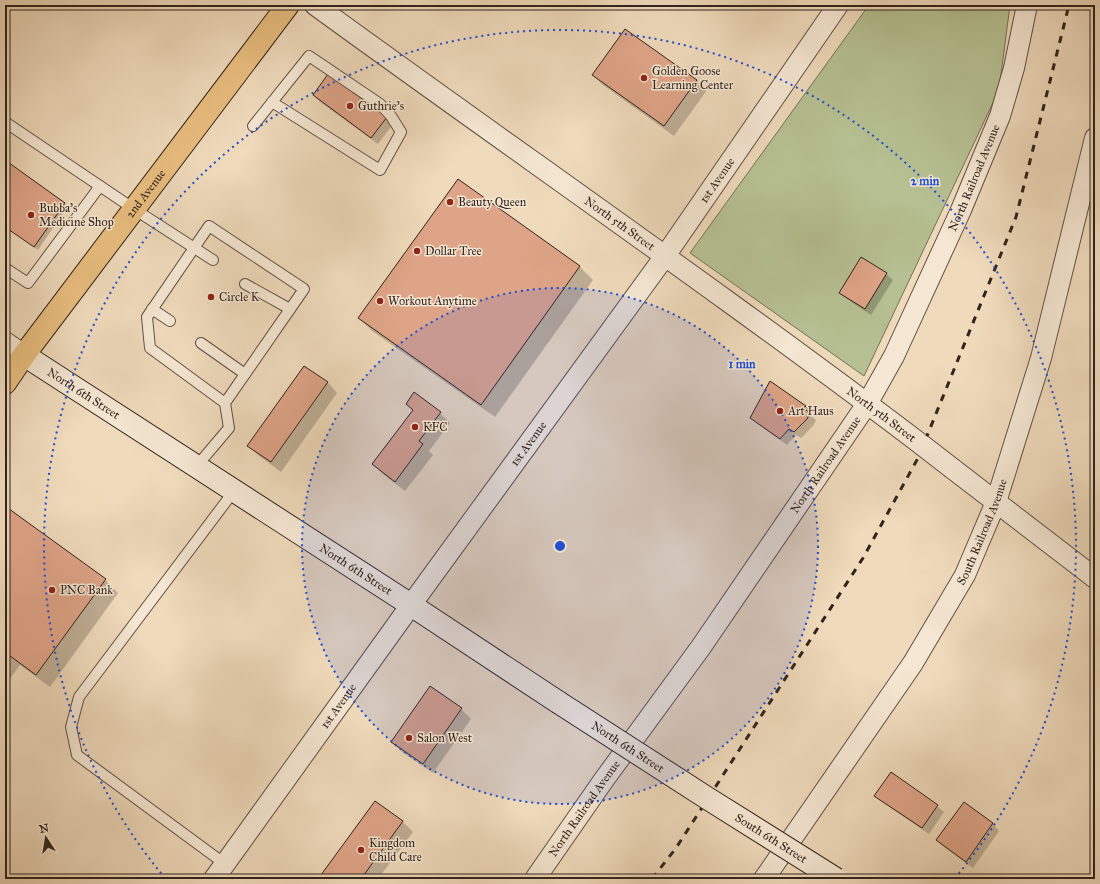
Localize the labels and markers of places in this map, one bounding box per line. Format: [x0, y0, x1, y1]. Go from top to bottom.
place label: Golden Goose Learning Center [652, 64, 734, 93]
marker: Golden Goose Learning Center [639, 73, 649, 83]
place label: Guthrie's [358, 99, 404, 113]
marker: Guthrie's [345, 101, 355, 111]
place label: Beauty Queen [458, 195, 527, 209]
marker: Beauty Queen [445, 197, 455, 207]
place label: Bubba's Medicine Shop [39, 201, 114, 229]
marker: Bubba's Medicine Shop [26, 210, 36, 220]
place label: Dollar Tree [425, 244, 482, 258]
marker: Dollar Tree [412, 246, 422, 256]
place label: Circle K [219, 290, 260, 304]
marker: Circle K [206, 292, 216, 302]
place label: Workout Anytime [388, 294, 477, 308]
marker: Workout Anytime [375, 296, 385, 306]
place label: Art Haus [787, 404, 834, 418]
marker: Art Haus [775, 406, 785, 416]
place label: KFC [423, 420, 448, 434]
marker: KFC [410, 422, 420, 432]
centre of rings [553, 539, 567, 553]
place label: PNC Bank [60, 583, 113, 597]
marker: PNC Bank [47, 585, 57, 595]
place label: Salon West [417, 731, 473, 745]
marker: Salon West [404, 733, 414, 743]
place label: Kingdom Child Care [369, 836, 422, 864]
marker: Kingdom Child Care [356, 845, 366, 855]

